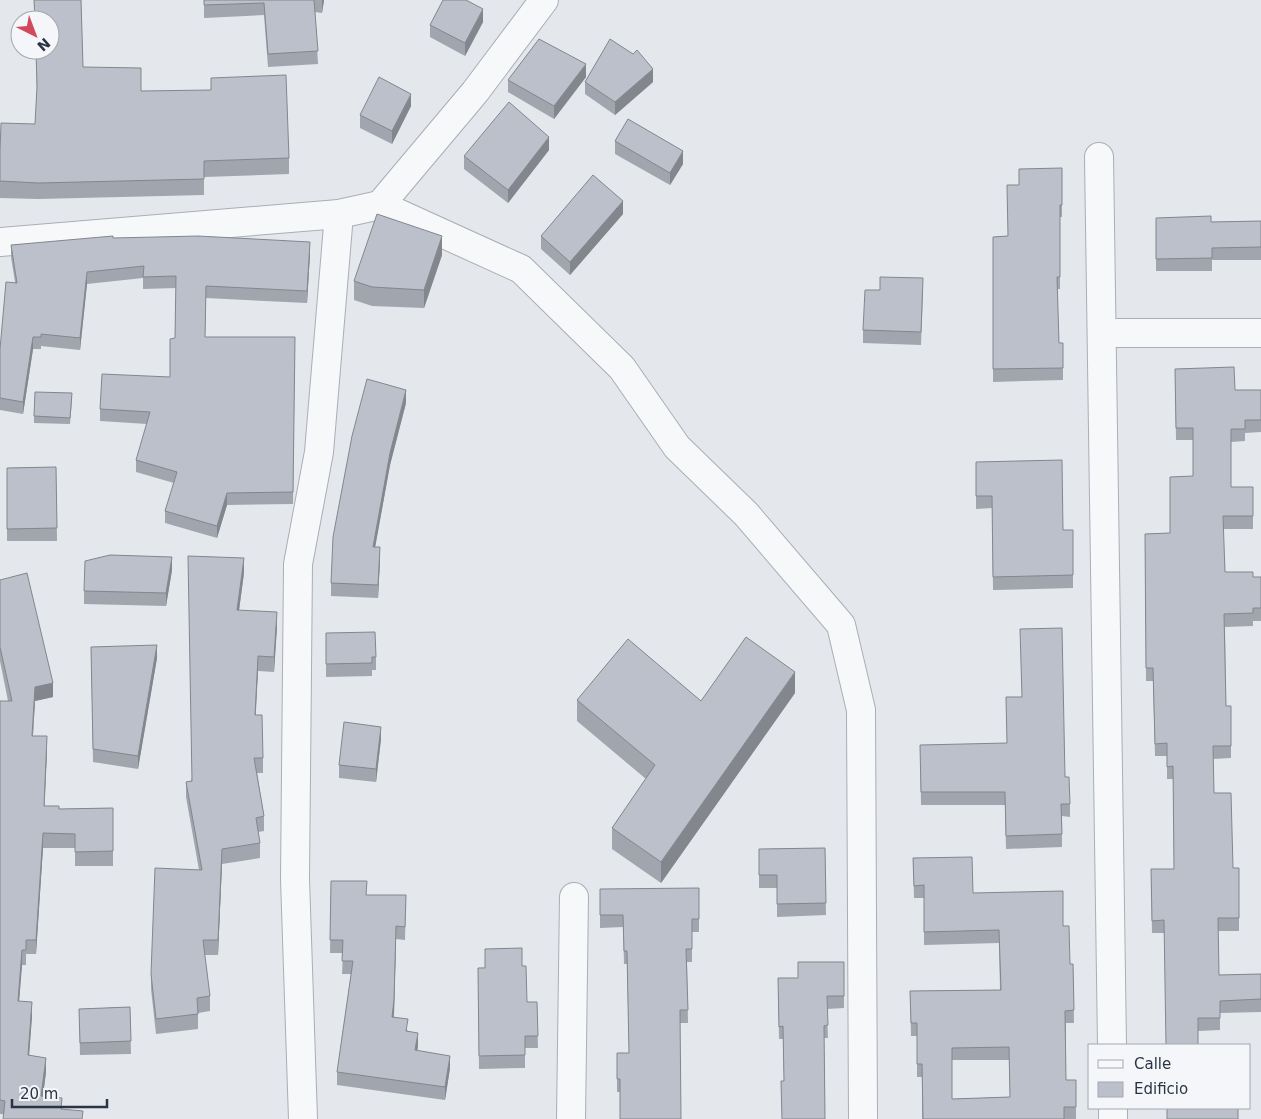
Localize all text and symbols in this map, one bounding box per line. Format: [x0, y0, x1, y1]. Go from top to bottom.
north arrow [10, 10, 60, 60]
text: N [34, 35, 53, 55]
legend [1088, 1044, 1251, 1109]
text: Calle [1134, 1055, 1171, 1073]
scale bar [12, 1076, 108, 1108]
text: Edificio [1134, 1080, 1188, 1098]
text: 20 m [20, 1085, 58, 1103]

